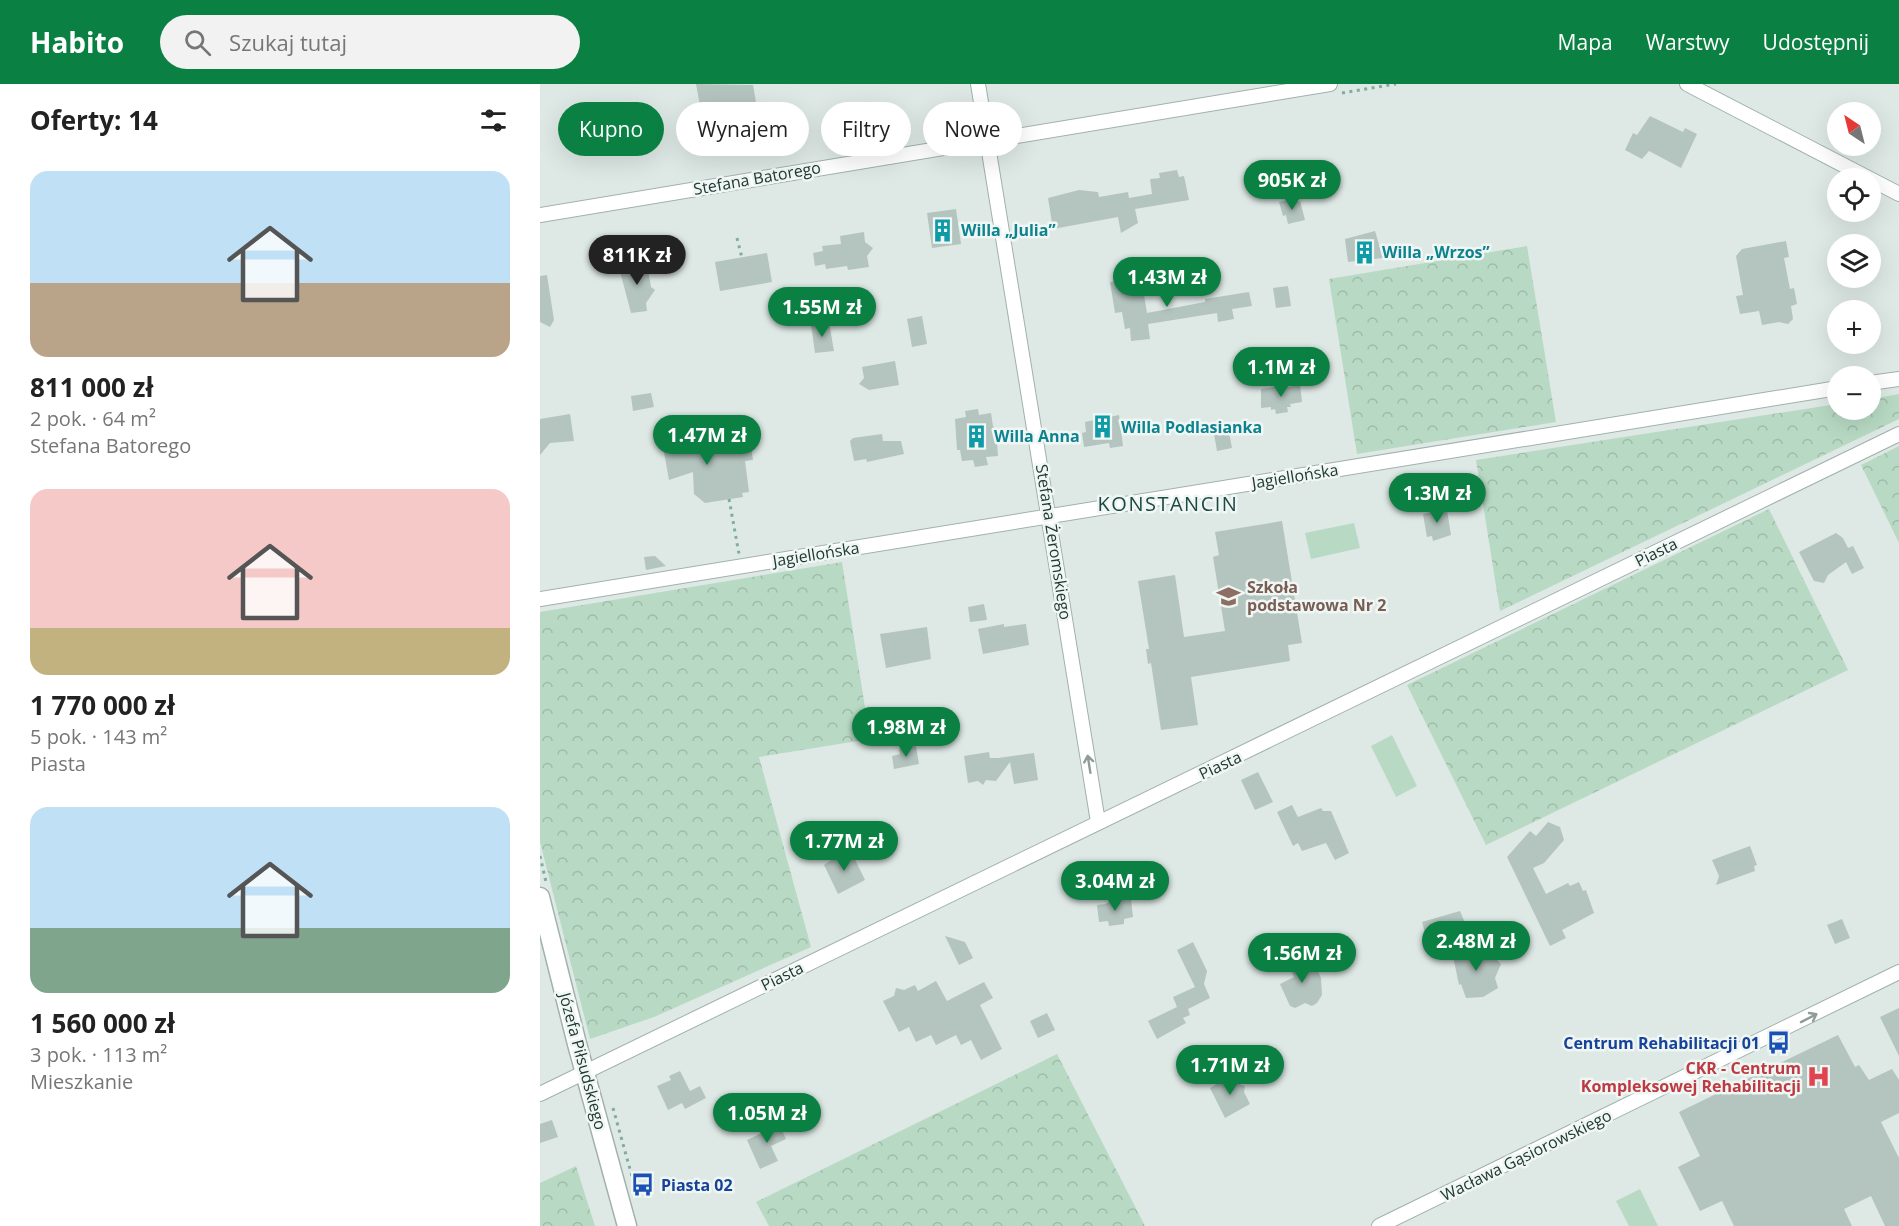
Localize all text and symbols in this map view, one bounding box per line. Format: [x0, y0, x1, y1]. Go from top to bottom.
search box [160, 15, 580, 69]
text: Habito [30, 23, 124, 61]
icon: search [181, 26, 214, 59]
text: Szukaj tutaj [229, 27, 347, 57]
text: Mapa [1558, 28, 1613, 56]
text: Warstwy [1646, 28, 1730, 56]
text: Udostępnij [1763, 28, 1869, 56]
text: Oferty: 14 [30, 102, 158, 138]
chip: Kupno [558, 102, 664, 156]
chip: Wynajem [676, 102, 809, 156]
chip: Filtry [821, 102, 911, 156]
chip: Nowe [923, 102, 1022, 156]
north arrow [1827, 102, 1881, 156]
map controls [1827, 102, 1881, 420]
icon: filters [477, 104, 510, 137]
street label: Stefana Batorego [692, 156, 822, 200]
pin: 905K zł [1237, 160, 1347, 211]
text: 905K zł [1258, 166, 1326, 193]
button: locate [1827, 168, 1881, 222]
icon: home [216, 210, 324, 318]
building icon: Willa „Julia” [930, 217, 956, 243]
place label: Willa „Julia” [961, 219, 1056, 241]
button: layers [1827, 234, 1881, 288]
pin: 811K zł [582, 235, 692, 286]
building icon: Willa „Wrzos” [1351, 239, 1377, 265]
text: 811K zł [603, 241, 671, 268]
place label: Willa „Wrzos” [1382, 241, 1490, 263]
pin: 1.43M zł [1105, 257, 1229, 308]
text: 1.43M zł [1127, 263, 1207, 290]
pin: 1.55M zł [760, 287, 884, 338]
text: 1.55M zł [782, 293, 862, 320]
button: + [1827, 300, 1881, 354]
pin: 1.1M zł [1226, 347, 1336, 398]
text: 1.1M zł [1247, 353, 1315, 380]
button: − [1827, 366, 1881, 420]
text: 811 000 zł [30, 369, 153, 405]
text: 2 pok. · 64 m² [30, 405, 156, 432]
building icon: Willa Podlasianka [1090, 414, 1116, 440]
pin: 1.47M zł [645, 415, 769, 466]
place label: Willa Podlasianka [1121, 416, 1262, 438]
text: 1.47M zł [667, 421, 747, 448]
building icon: Willa Anna [963, 423, 989, 449]
place label: Willa Anna [994, 425, 1080, 447]
text: Stefana Batorego [30, 432, 191, 459]
street label: Jagiellońska [1248, 458, 1340, 494]
street label: Stefana Żeromskiego [1031, 463, 1077, 621]
pin: 1.3M zł [1382, 473, 1492, 524]
text: 1.3M zł [1403, 479, 1471, 506]
district label: KONSTANCIN [1098, 490, 1238, 517]
icon: home [216, 528, 324, 636]
street label: Piasta [1631, 532, 1681, 572]
street label: Jagiellońska [769, 536, 861, 572]
place label: Szkoła podstawowa Nr 2 [1247, 576, 1386, 616]
school or university icon: Szkoła podstawowa Nr 2 [1216, 583, 1242, 609]
text: 1 770 000 zł [30, 687, 175, 723]
pin: 1.98M zł [844, 707, 968, 758]
text: 1.98M zł [866, 713, 946, 740]
text: 5 pok. · 143 m² [30, 723, 167, 750]
street label: Piasta [1195, 746, 1245, 784]
text: Piasta [30, 750, 86, 777]
one-way arrow [1084, 755, 1095, 775]
pin: 1.77M zł [782, 821, 906, 872]
text: 1.77M zł [804, 827, 884, 854]
icon: home [216, 846, 324, 954]
pin: 3.04M zł [1053, 861, 1177, 912]
text: 3.04M zł [1075, 867, 1155, 894]
pin: 2.48M zł [1414, 921, 1538, 972]
text: 2.48M zł [1436, 927, 1516, 954]
pin: 1.56M zł [1240, 933, 1364, 984]
text: 1.56M zł [1262, 939, 1342, 966]
street label: Piasta [757, 956, 807, 996]
street label: Józefa Piłsudskiego [554, 988, 612, 1132]
text: 1 560 000 zł [30, 1005, 175, 1041]
one-way arrow [1800, 1012, 1817, 1024]
bus stop icon: Centrum Rehabilitacji 01 [1765, 1030, 1791, 1056]
place label: Centrum Rehabilitacji 01 [1563, 1032, 1760, 1054]
text: 3 pok. · 113 m² [30, 1041, 167, 1068]
pin: 1.71M zł [1168, 1045, 1292, 1096]
text: 1.71M zł [1190, 1051, 1270, 1078]
place label: CKR - Centrum Kompleksowej Rehabilitacji [1581, 1057, 1801, 1097]
hospital icon: CKR - Centrum Kompleksowej Rehabilitacji [1806, 1064, 1832, 1090]
text: Mieszkanie [30, 1068, 133, 1095]
pin: 1.05M zł [705, 1093, 829, 1144]
text: 1.05M zł [727, 1099, 807, 1126]
street label: Wacława Gąsiorowskiego [1437, 1104, 1615, 1206]
bus stop icon: Piasta 02 [630, 1172, 656, 1198]
place label: Piasta 02 [661, 1174, 733, 1196]

